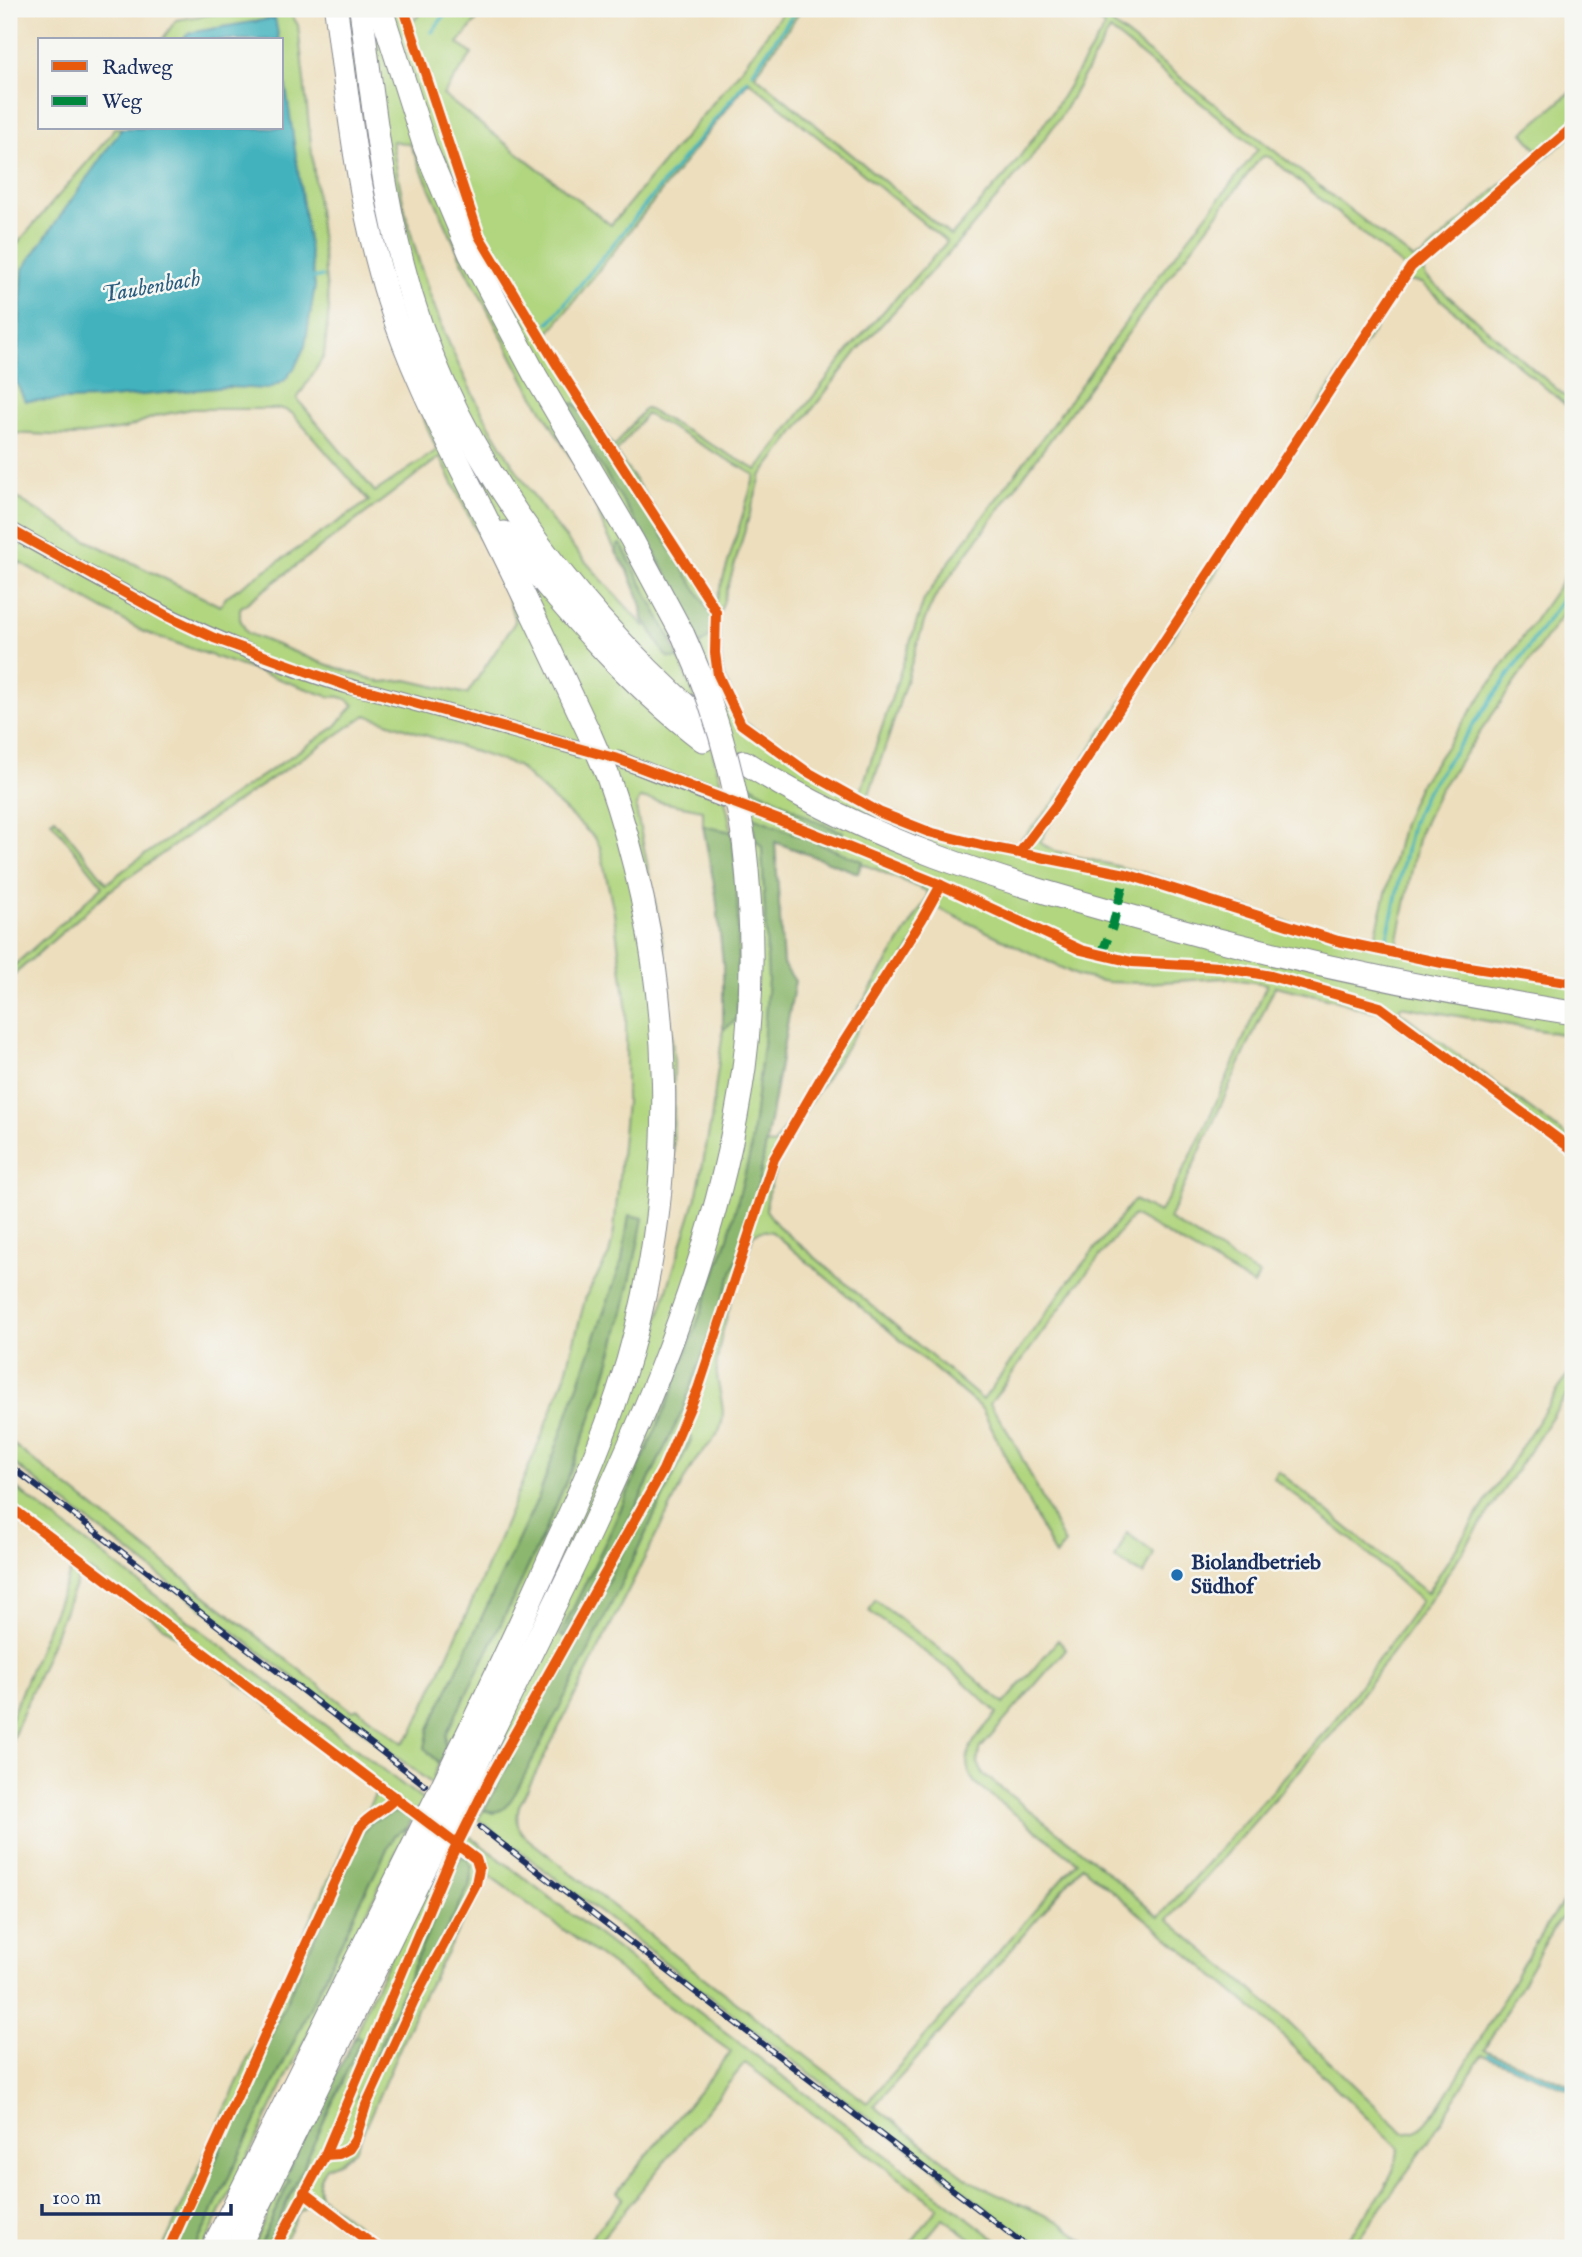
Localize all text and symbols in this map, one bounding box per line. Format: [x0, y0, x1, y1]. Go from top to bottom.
legend [38, 38, 284, 130]
text: Radweg [102, 55, 173, 82]
text: Weg [102, 89, 143, 116]
water label: Taubenbach [99, 264, 203, 310]
place label: Biolandbetrieb Südhof [1191, 1550, 1321, 1601]
marker: Biolandbetrieb Südhof [1169, 1567, 1185, 1583]
scale bar [42, 2173, 231, 2217]
text: 100 m [52, 2185, 101, 2212]

